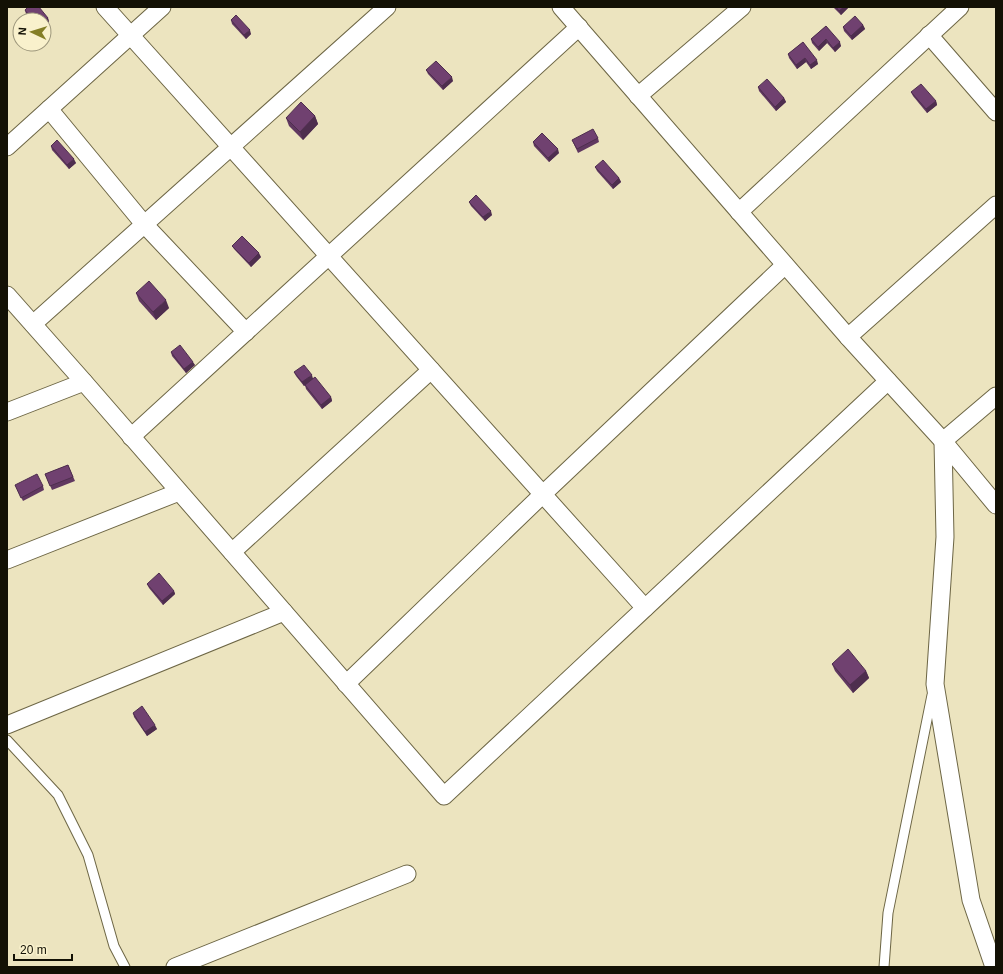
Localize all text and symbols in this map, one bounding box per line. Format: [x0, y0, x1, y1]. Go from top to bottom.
north arrow [12, 12, 52, 52]
text: N [16, 27, 28, 36]
scale bar [14, 936, 72, 962]
text: 20 m [20, 943, 47, 957]

